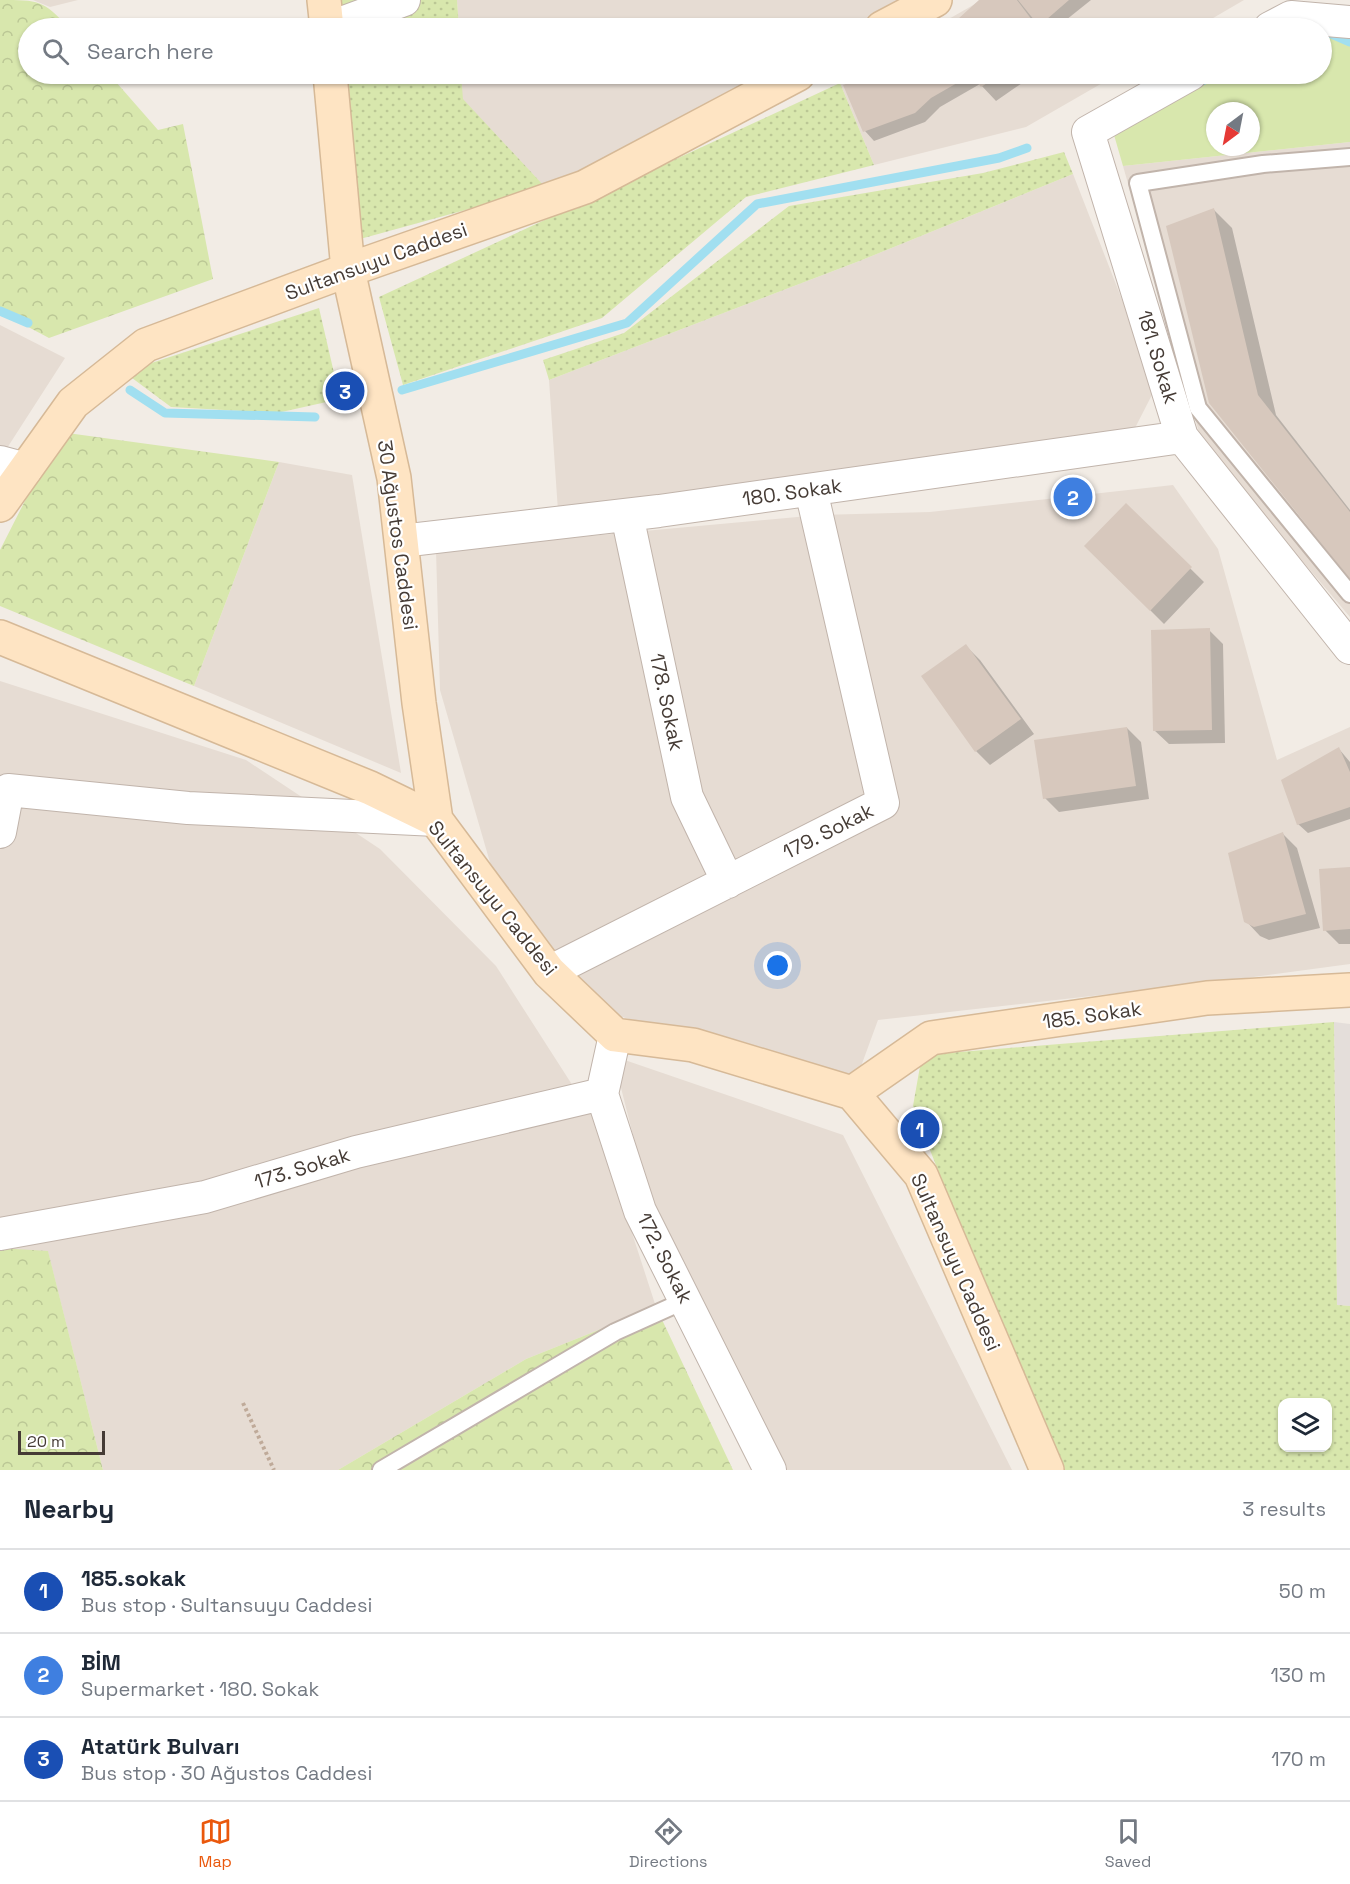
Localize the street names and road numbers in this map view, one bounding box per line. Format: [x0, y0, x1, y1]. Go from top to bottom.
street label: Sultansuyu Caddesi [281, 216, 471, 306]
street label: 181. Sokak [1132, 307, 1185, 407]
street label: 30 Ağustos Caddesi [372, 438, 424, 632]
street label: 180. Sokak [741, 472, 844, 512]
street label: 178. Sokak [644, 651, 690, 753]
street label: 179. Sokak [778, 797, 878, 865]
street label: Sultansuyu Caddesi [423, 815, 563, 981]
street label: 185. Sokak [1041, 995, 1143, 1035]
street label: 173. Sokak [251, 1141, 353, 1195]
street label: Sultansuyu Caddesi [905, 1169, 1007, 1355]
street label: 172. Sokak [631, 1208, 699, 1308]

